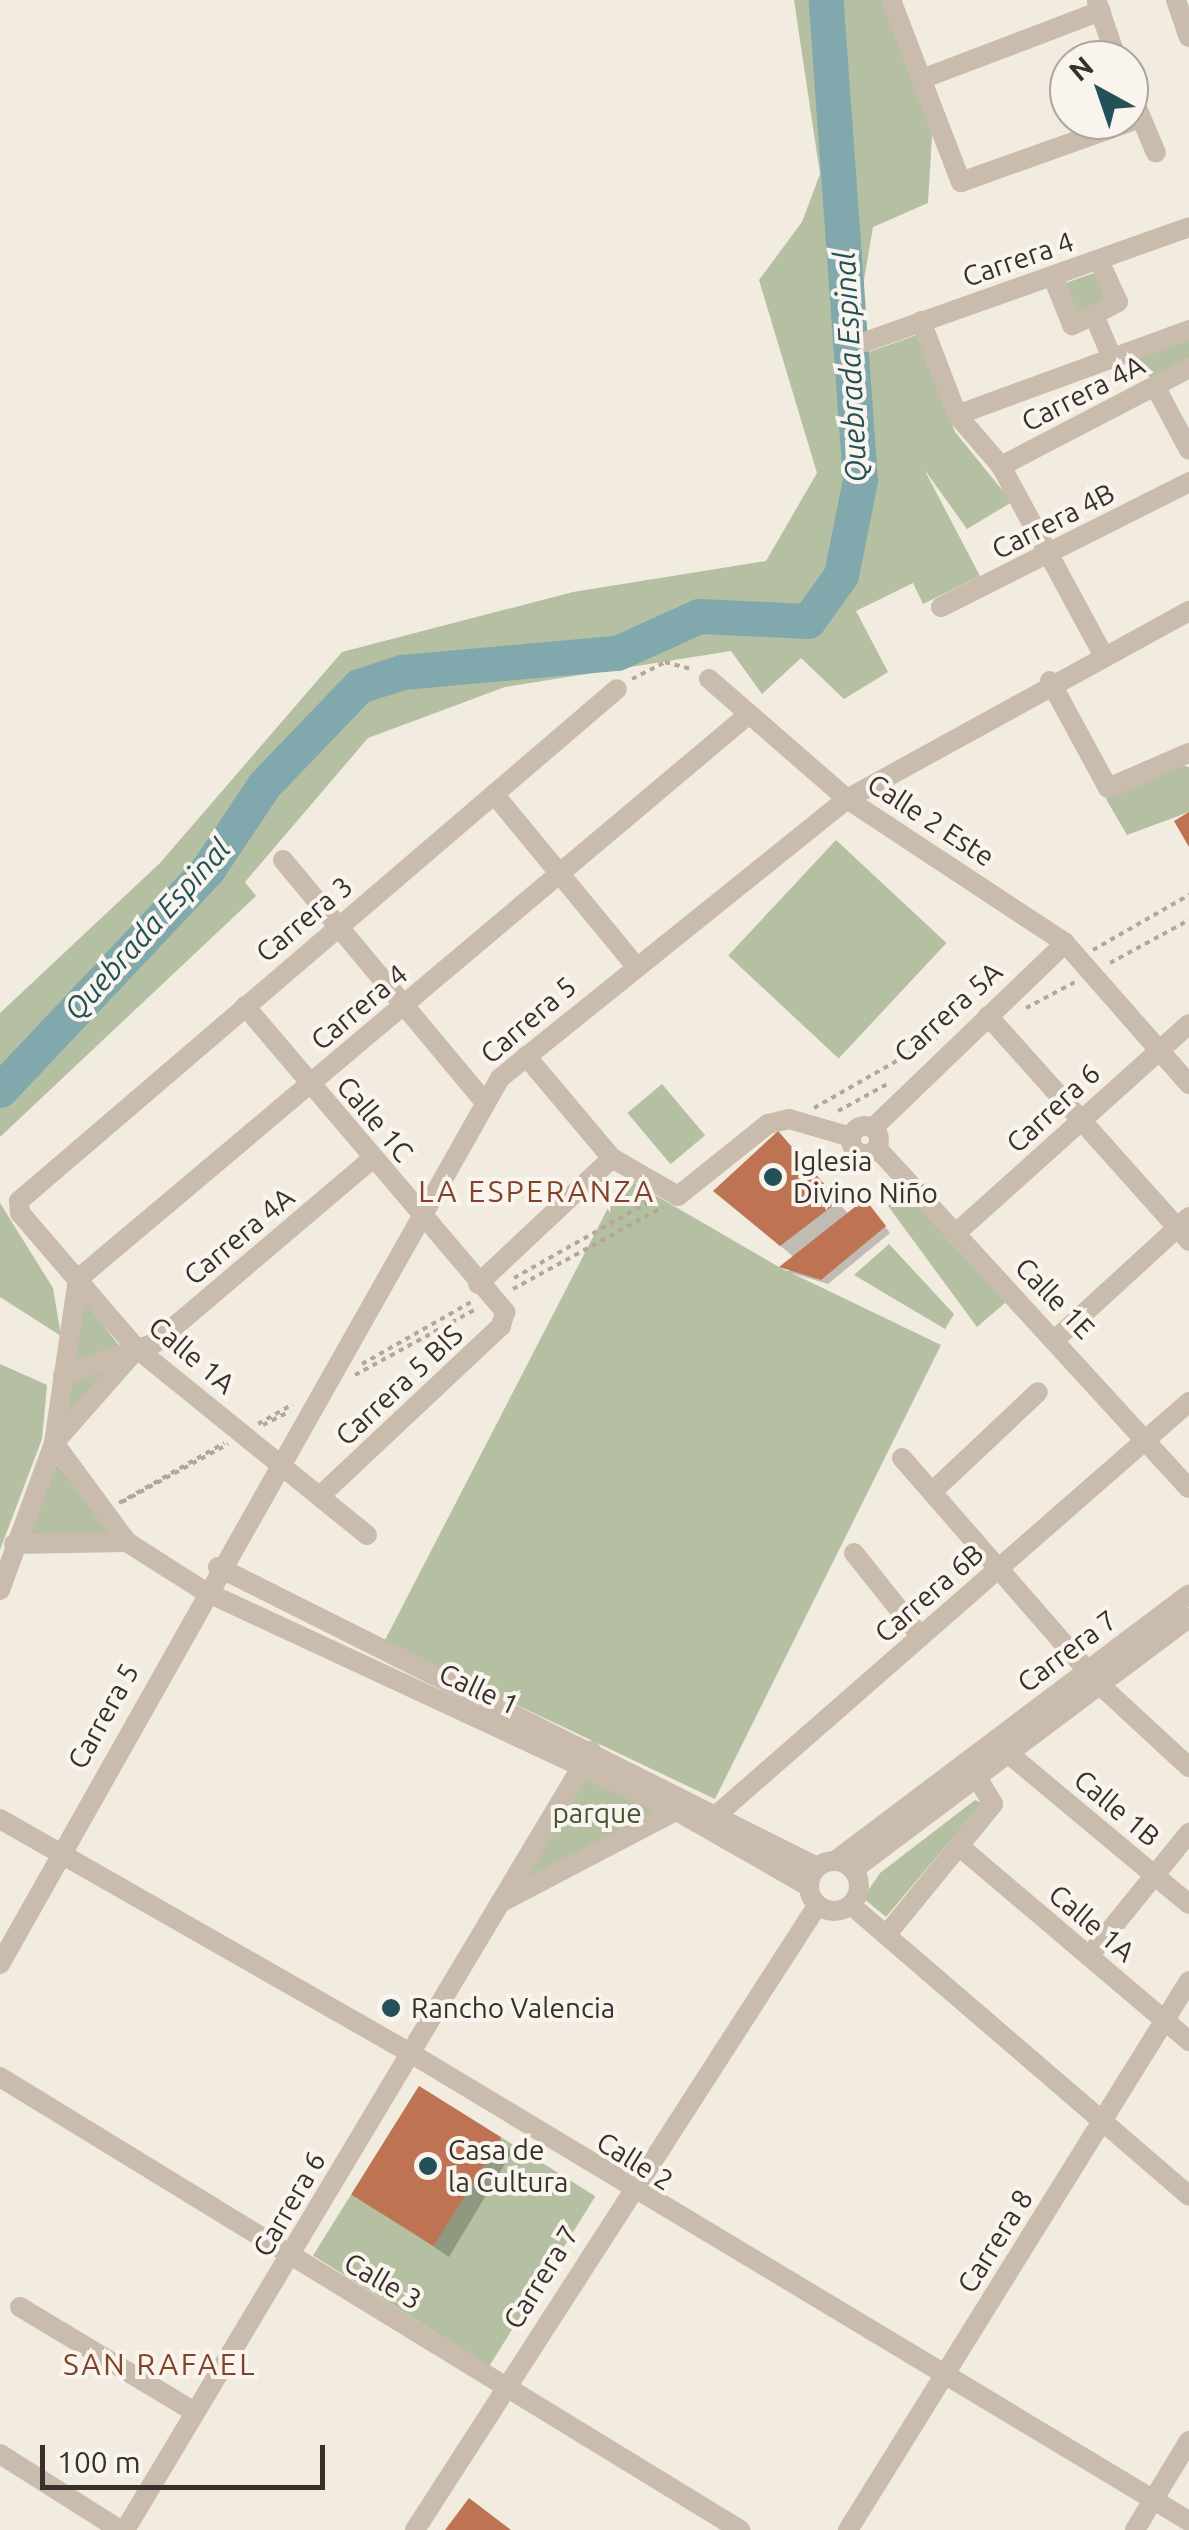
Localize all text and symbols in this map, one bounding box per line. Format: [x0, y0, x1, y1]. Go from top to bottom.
north arrow [1049, 40, 1149, 140]
text: N [1063, 50, 1099, 87]
street label: Carrera 4 [958, 224, 1078, 294]
water label: Quebrada Espinal [826, 250, 874, 484]
street label: Carrera 4A [1016, 348, 1150, 438]
street label: Carrera 4B [986, 476, 1120, 566]
street label: Calle 2 Este [861, 767, 1001, 873]
water label: Quebrada Espinal [56, 831, 238, 1027]
street label: Carrera 3 [249, 869, 359, 969]
street label: Carrera 5A [887, 955, 1009, 1069]
street label: Carrera 4 [304, 957, 414, 1057]
street label: Carrera 5 [473, 969, 583, 1071]
street label: Carrera 6 [999, 1056, 1107, 1160]
street label: Calle 1C [330, 1069, 420, 1169]
place label: Iglesia Divino Niño [793, 1144, 938, 1210]
marker: Iglesia Divino Niño [762, 1166, 784, 1188]
district label: LA ESPERANZA [418, 1173, 656, 1209]
street label: Carrera 4A [177, 1180, 301, 1292]
street label: Calle 1E [1008, 1250, 1102, 1346]
street label: Calle 1A [142, 1309, 242, 1401]
street label: Carrera 5 BIS [329, 1318, 469, 1452]
street label: Carrera 6B [868, 1537, 990, 1649]
street label: Carrera 7 [1011, 1603, 1123, 1699]
street label: Calle 1 [434, 1656, 524, 1722]
street label: Carrera 5 [60, 1657, 146, 1775]
street label: Calle 1B [1067, 1762, 1167, 1854]
park label: parque [552, 1796, 642, 1830]
street label: Calle 1A [1042, 1877, 1142, 1969]
place label: Rancho Valencia [411, 1991, 615, 2025]
marker: Rancho Valencia [380, 1997, 402, 2019]
street label: Calle 2 [591, 2125, 679, 2197]
place label: Casa de la Cultura [448, 2133, 568, 2199]
street label: Carrera 6 [246, 2146, 332, 2262]
marker: Casa de la Cultura [417, 2155, 439, 2177]
street label: Carrera 8 [950, 2183, 1040, 2299]
street label: Carrera 7 [496, 2219, 586, 2335]
street label: Calle 3 [338, 2245, 428, 2317]
district label: SAN RAFAEL [63, 2346, 257, 2382]
scale bar [45, 2425, 330, 2487]
text: 100 m [57, 2445, 141, 2479]

